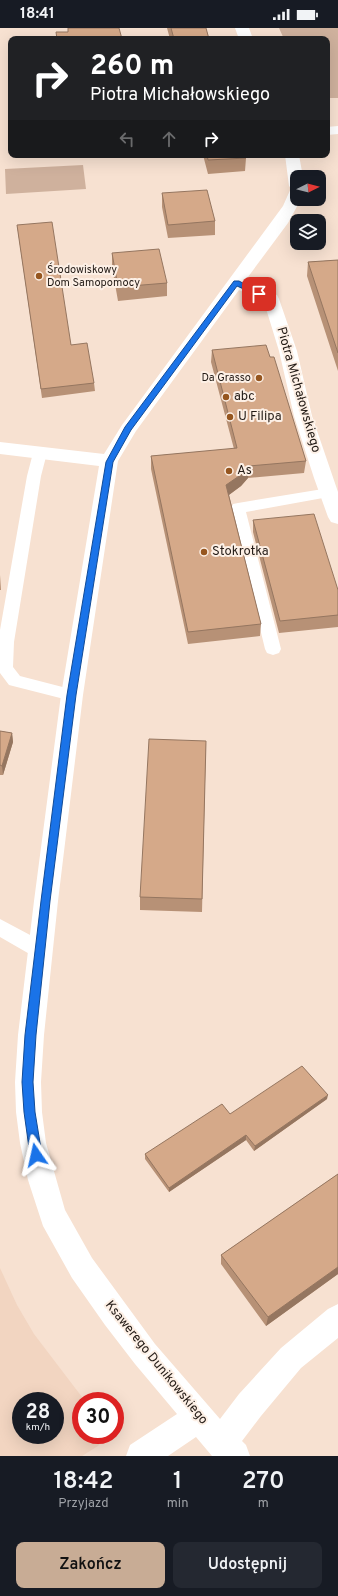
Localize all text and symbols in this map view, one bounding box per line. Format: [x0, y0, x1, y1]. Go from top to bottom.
text: 18:41 [20, 5, 55, 24]
text: 260 m [90, 49, 174, 85]
icon: right [24, 52, 76, 104]
text: Piotra Michałowskiego [90, 84, 270, 107]
icon: left [116, 128, 138, 150]
icon: ahead [158, 128, 180, 150]
icon: right [200, 128, 222, 150]
north arrow [290, 170, 326, 206]
map controls [290, 170, 326, 250]
button: layers [290, 214, 326, 250]
place label: Środowiskowy Dom Samopomocy [47, 262, 140, 290]
marker: Środowiskowy Dom Samopomocy [34, 271, 44, 281]
pin [242, 277, 276, 311]
icon: arrive [248, 283, 270, 305]
street label: Piotra Michałowskiego [272, 325, 324, 455]
place label: Da Grasso [202, 371, 251, 385]
marker: Da Grasso [254, 373, 264, 383]
place label: abc [234, 389, 255, 405]
marker: abc [221, 392, 231, 402]
place label: U Filipa [238, 409, 282, 425]
marker: U Filipa [225, 412, 235, 422]
place label: As [237, 463, 252, 479]
marker: As [224, 466, 234, 476]
place label: Stokrotka [212, 544, 269, 560]
marker: Stokrotka [199, 547, 209, 557]
position arrow [15, 1134, 57, 1176]
street label: Ksawerego Dunikowskiego [101, 1298, 211, 1428]
speed limit sign: 30 [72, 1392, 124, 1444]
text: 28 [26, 1400, 50, 1426]
text: km/h [26, 1421, 50, 1434]
text: 18:42 [53, 1467, 113, 1497]
text: 1 [173, 1467, 182, 1497]
text: 270 [242, 1467, 285, 1497]
text: Przyjazd [58, 1496, 109, 1512]
text: min [167, 1496, 188, 1512]
text: m [258, 1496, 269, 1512]
button: Zakończ [16, 1542, 165, 1588]
button: Udostępnij [173, 1542, 322, 1588]

